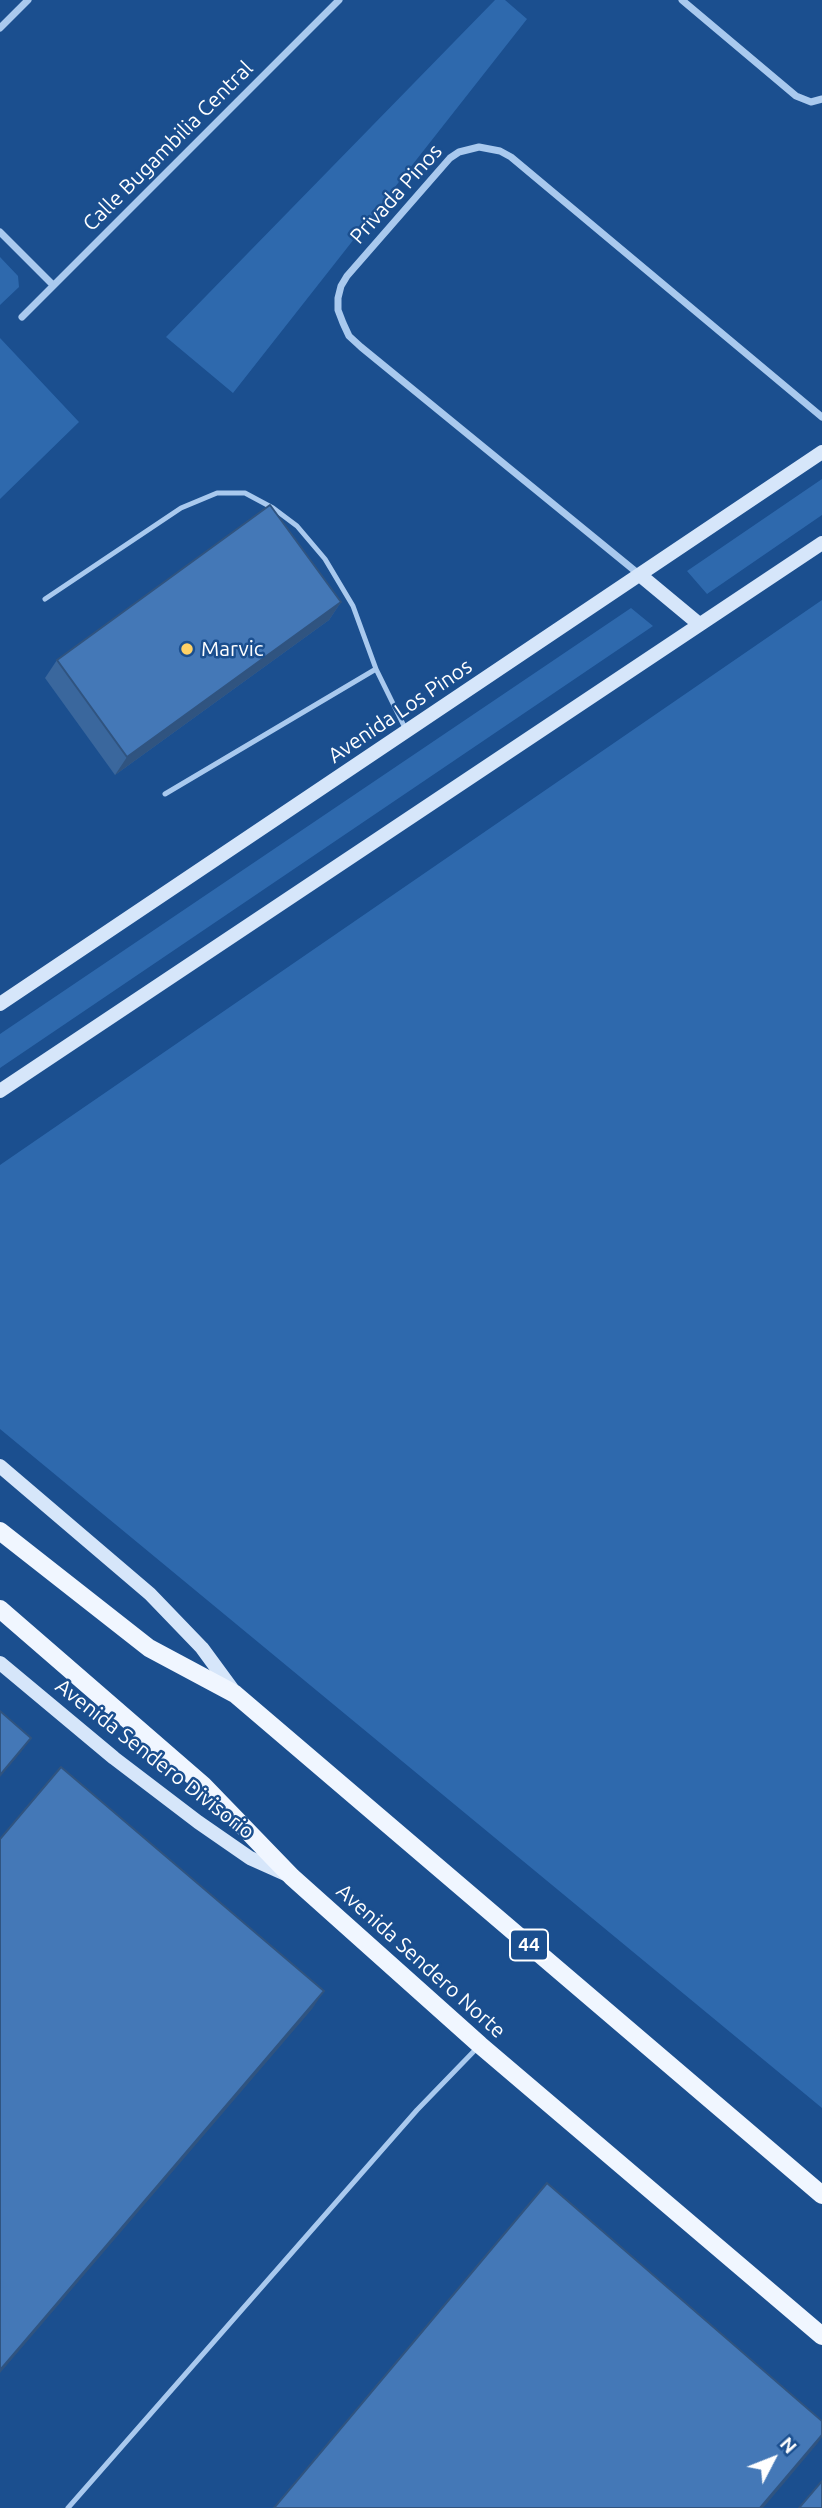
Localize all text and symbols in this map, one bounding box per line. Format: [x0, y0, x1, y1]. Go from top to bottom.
street label: Calle Bugambilia Central [78, 56, 258, 236]
street label: Privada Pinos [345, 139, 447, 249]
place label: Marvic [201, 636, 264, 662]
marker: Marvic [179, 641, 195, 657]
street label: Avenida Los Pinos [323, 654, 477, 768]
street label: Avenida Sendero Divisorio [50, 1673, 260, 1845]
street label: Avenida Sendero Norte [331, 1878, 511, 2044]
road number: 44 [510, 1929, 548, 1960]
north arrow [738, 2424, 808, 2494]
text: N [776, 2432, 802, 2458]

